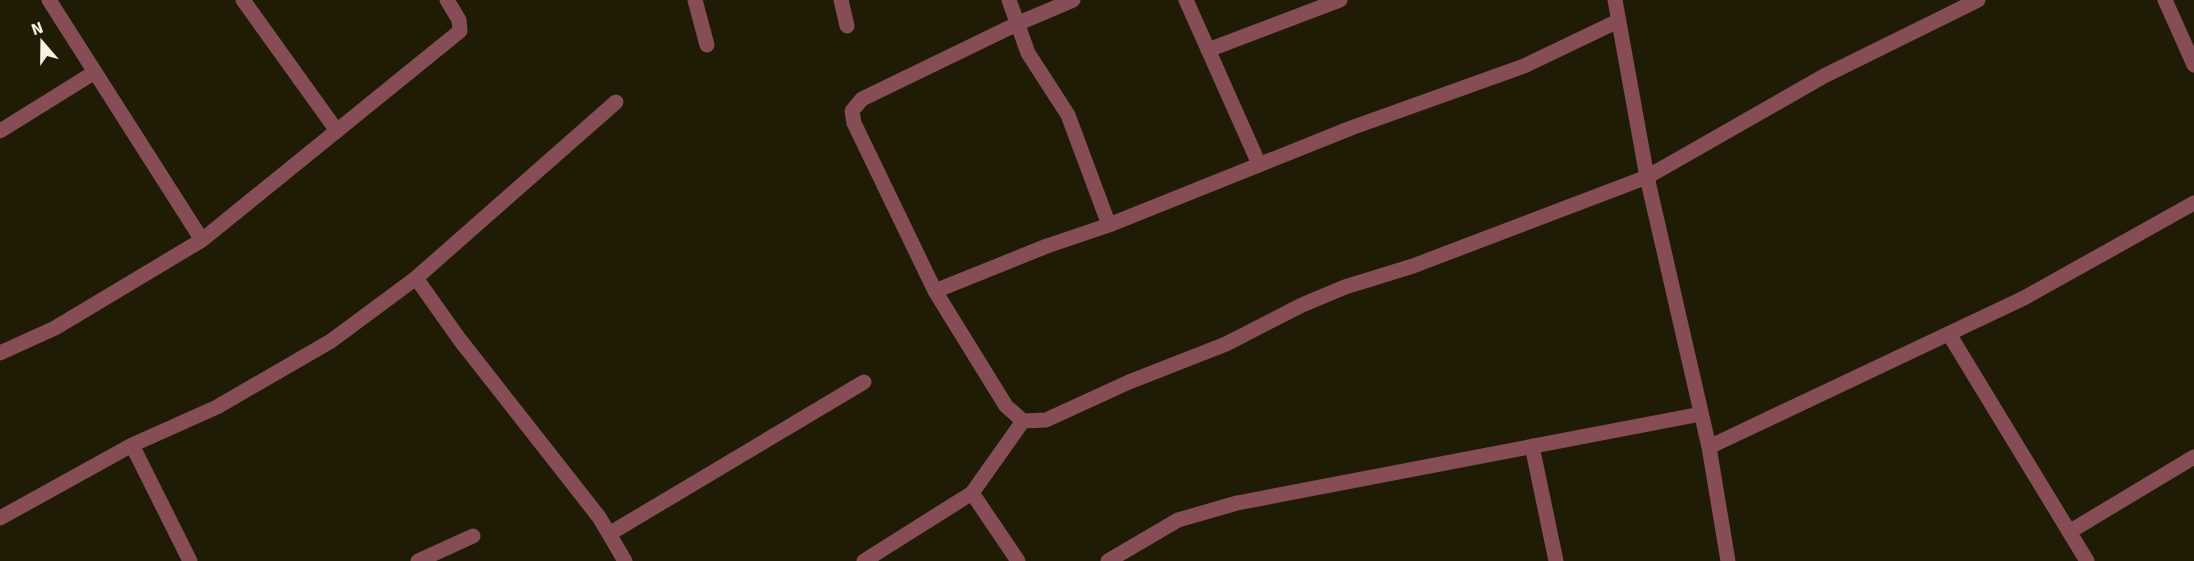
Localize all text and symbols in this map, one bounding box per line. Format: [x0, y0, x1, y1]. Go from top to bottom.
north arrow [12, 12, 72, 72]
text: N [29, 18, 46, 40]

